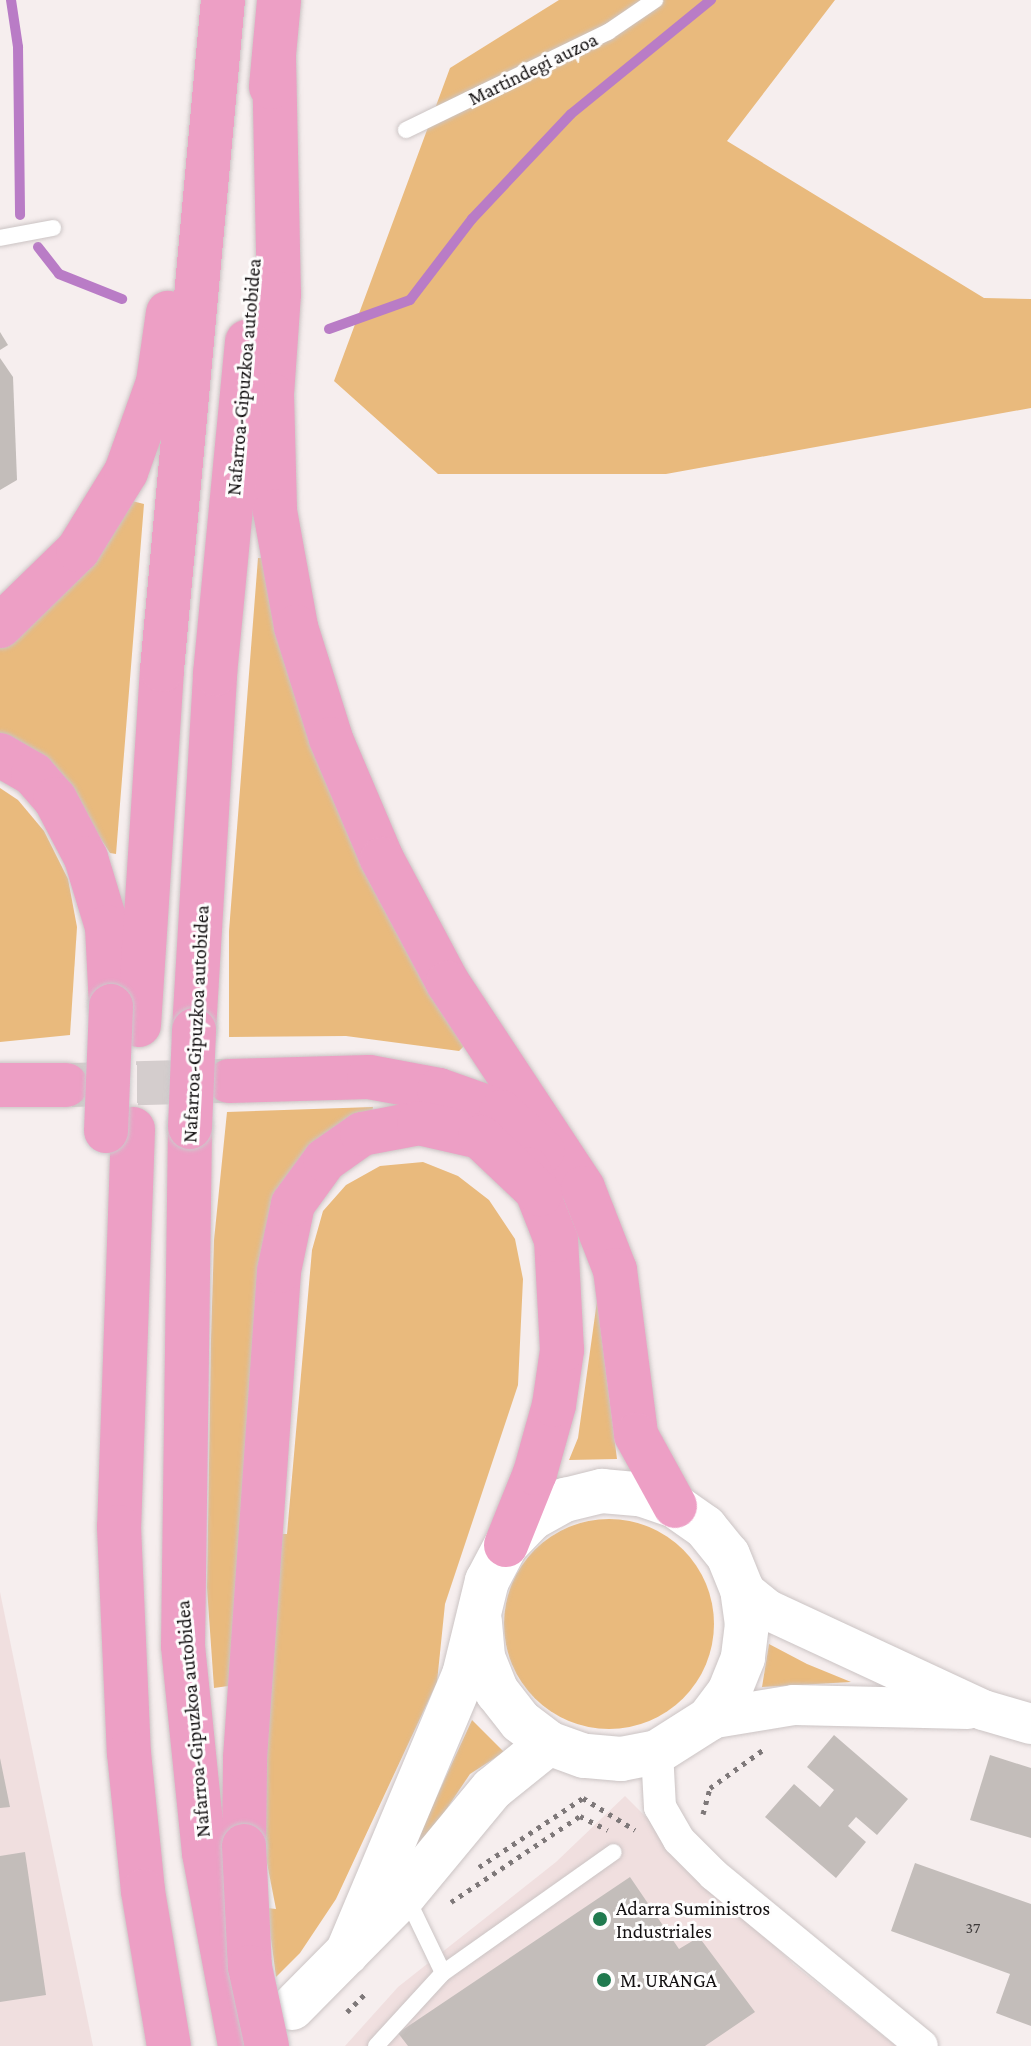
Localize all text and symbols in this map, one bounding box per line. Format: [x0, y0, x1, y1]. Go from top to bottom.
street label: Martindegi auzoa [464, 27, 602, 111]
street label: Nafarroa-Gipuzkoa autobidea [222, 257, 266, 497]
street label: Nafarroa-Gipuzkoa autobidea [178, 905, 214, 1143]
street label: Nafarroa-Gipuzkoa autobidea [171, 1599, 215, 1839]
place label: Adarra Suministros Industriales [616, 1896, 770, 1943]
marker: Adarra Suministros Industriales [591, 1910, 609, 1928]
house number: 37 [966, 1918, 980, 1938]
place label: M. URANGA [620, 1968, 717, 1992]
marker: M. URANGA [595, 1971, 613, 1989]

